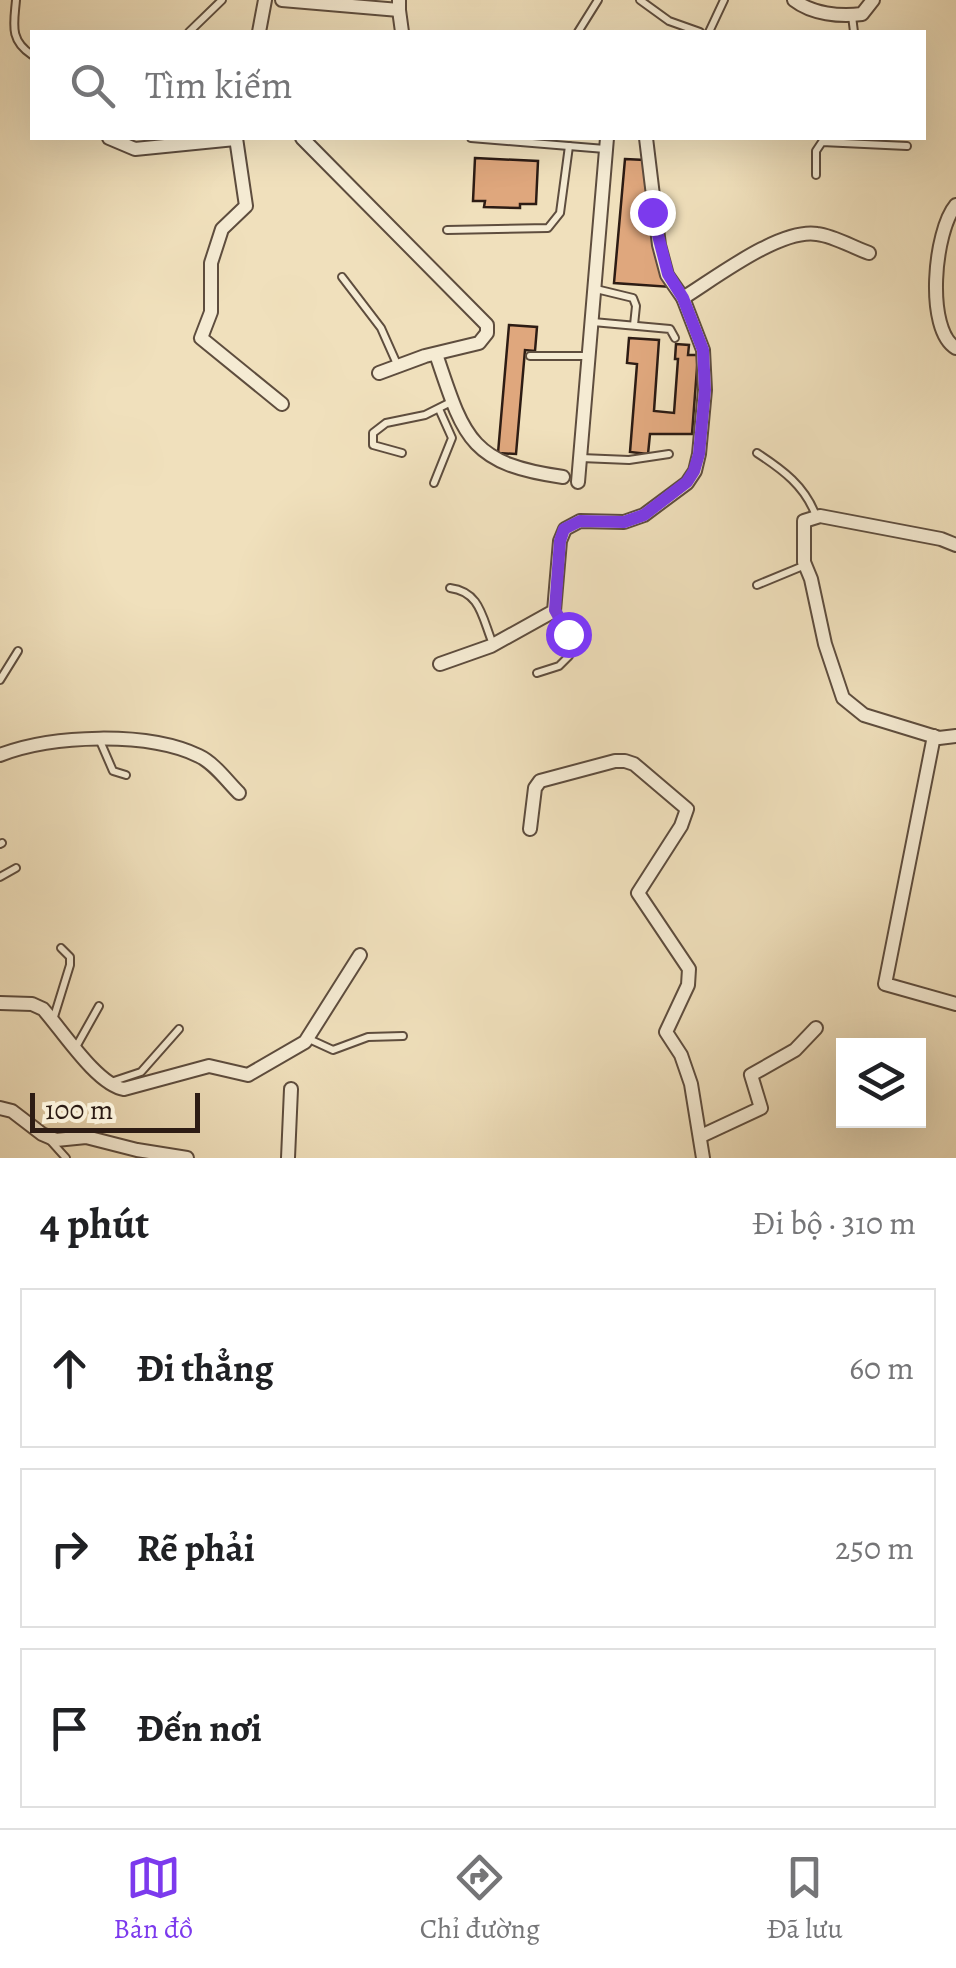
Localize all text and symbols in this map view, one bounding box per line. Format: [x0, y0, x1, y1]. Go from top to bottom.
search box [30, 30, 926, 140]
icon: search [65, 58, 120, 113]
text: Tìm kiếm [145, 59, 293, 111]
route end [630, 190, 676, 236]
route start [546, 612, 592, 658]
map controls [836, 1038, 926, 1128]
button: layers [836, 1038, 926, 1128]
scale bar [30, 1088, 200, 1132]
text: 100 m [45, 1091, 113, 1129]
text: 4 phút [40, 1195, 149, 1252]
text: Đi bộ · 310 m [752, 1201, 916, 1245]
icon: ahead [42, 1341, 97, 1396]
text: Đi thẳng [137, 1342, 274, 1394]
text: 60 m [849, 1346, 914, 1390]
icon: right [42, 1521, 97, 1576]
text: Rẽ phải [137, 1522, 255, 1574]
text: 250 m [835, 1526, 914, 1570]
icon: arrive [42, 1701, 97, 1756]
text: Đến nơi [137, 1702, 262, 1754]
tab: Bản đồ [113, 1850, 193, 1948]
tab: Chỉ đường [420, 1850, 540, 1948]
tab: Đã lưu [767, 1850, 843, 1948]

